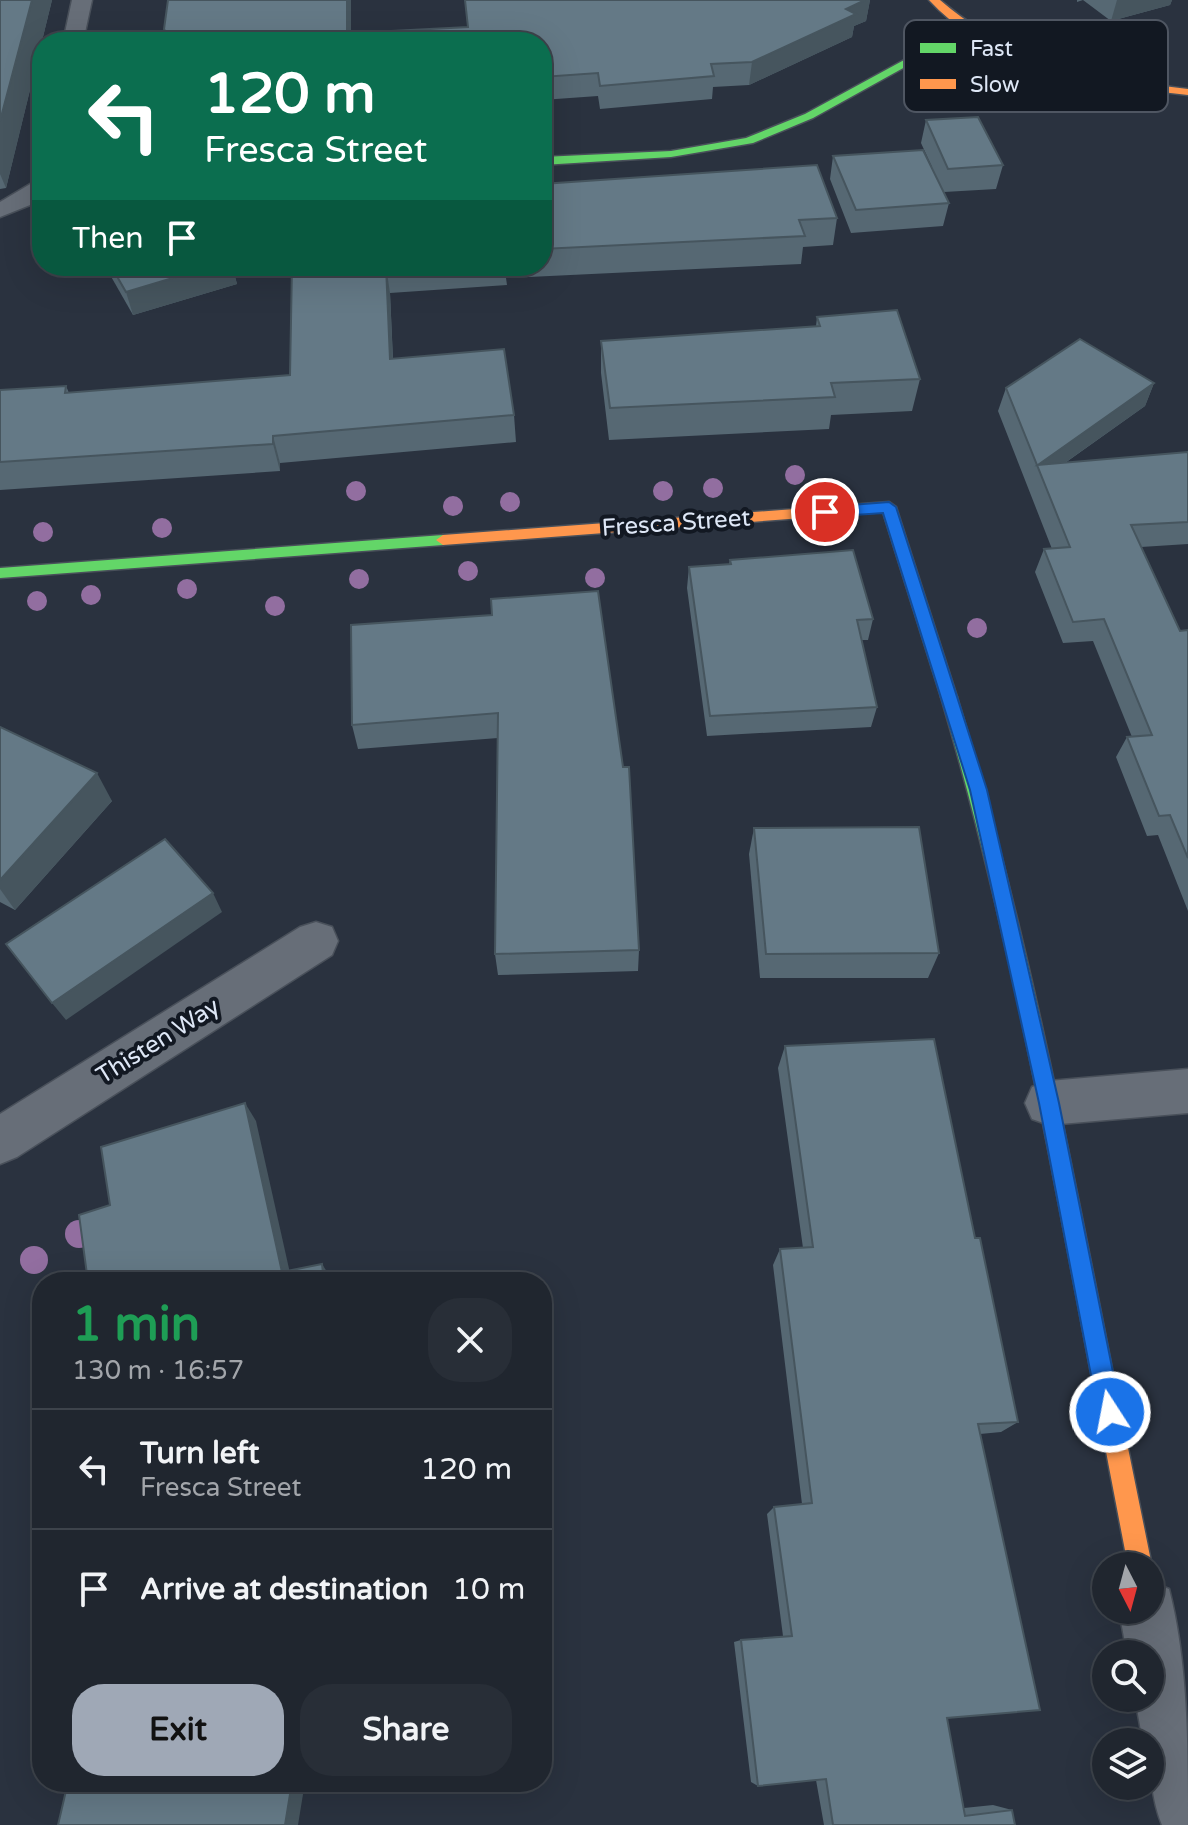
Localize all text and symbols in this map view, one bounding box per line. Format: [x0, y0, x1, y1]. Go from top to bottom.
legend [904, 20, 1168, 112]
text: Fast [970, 36, 1013, 62]
text: 120 m [204, 61, 375, 128]
icon: left [72, 64, 176, 168]
text: Slow [970, 72, 1020, 98]
text: Fresca Street [204, 129, 428, 172]
icon: arrive [160, 216, 204, 260]
text: Then [72, 220, 144, 257]
pin [791, 478, 859, 546]
icon: arrive [803, 490, 847, 534]
street label: Fresca Street [601, 503, 751, 543]
street label: Thisten Way [91, 992, 225, 1090]
text: 1 min [72, 1296, 200, 1354]
button: close [428, 1298, 512, 1382]
text: 130 m · 16:57 [72, 1355, 244, 1386]
position arrow [1068, 1370, 1152, 1454]
text: Turn left [140, 1435, 259, 1472]
icon: left [72, 1447, 116, 1491]
text: 120 m [420, 1451, 512, 1488]
text: Fresca Street [140, 1472, 301, 1503]
north arrow [1092, 1552, 1164, 1624]
map controls [1092, 1552, 1164, 1800]
icon: arrive [72, 1567, 116, 1611]
text: Arrive at destination [140, 1571, 428, 1608]
text: 10 m [452, 1571, 525, 1608]
button: search [1092, 1640, 1164, 1712]
button: Exit [72, 1684, 284, 1776]
button: Share [300, 1684, 512, 1776]
button: layers [1092, 1728, 1164, 1800]

